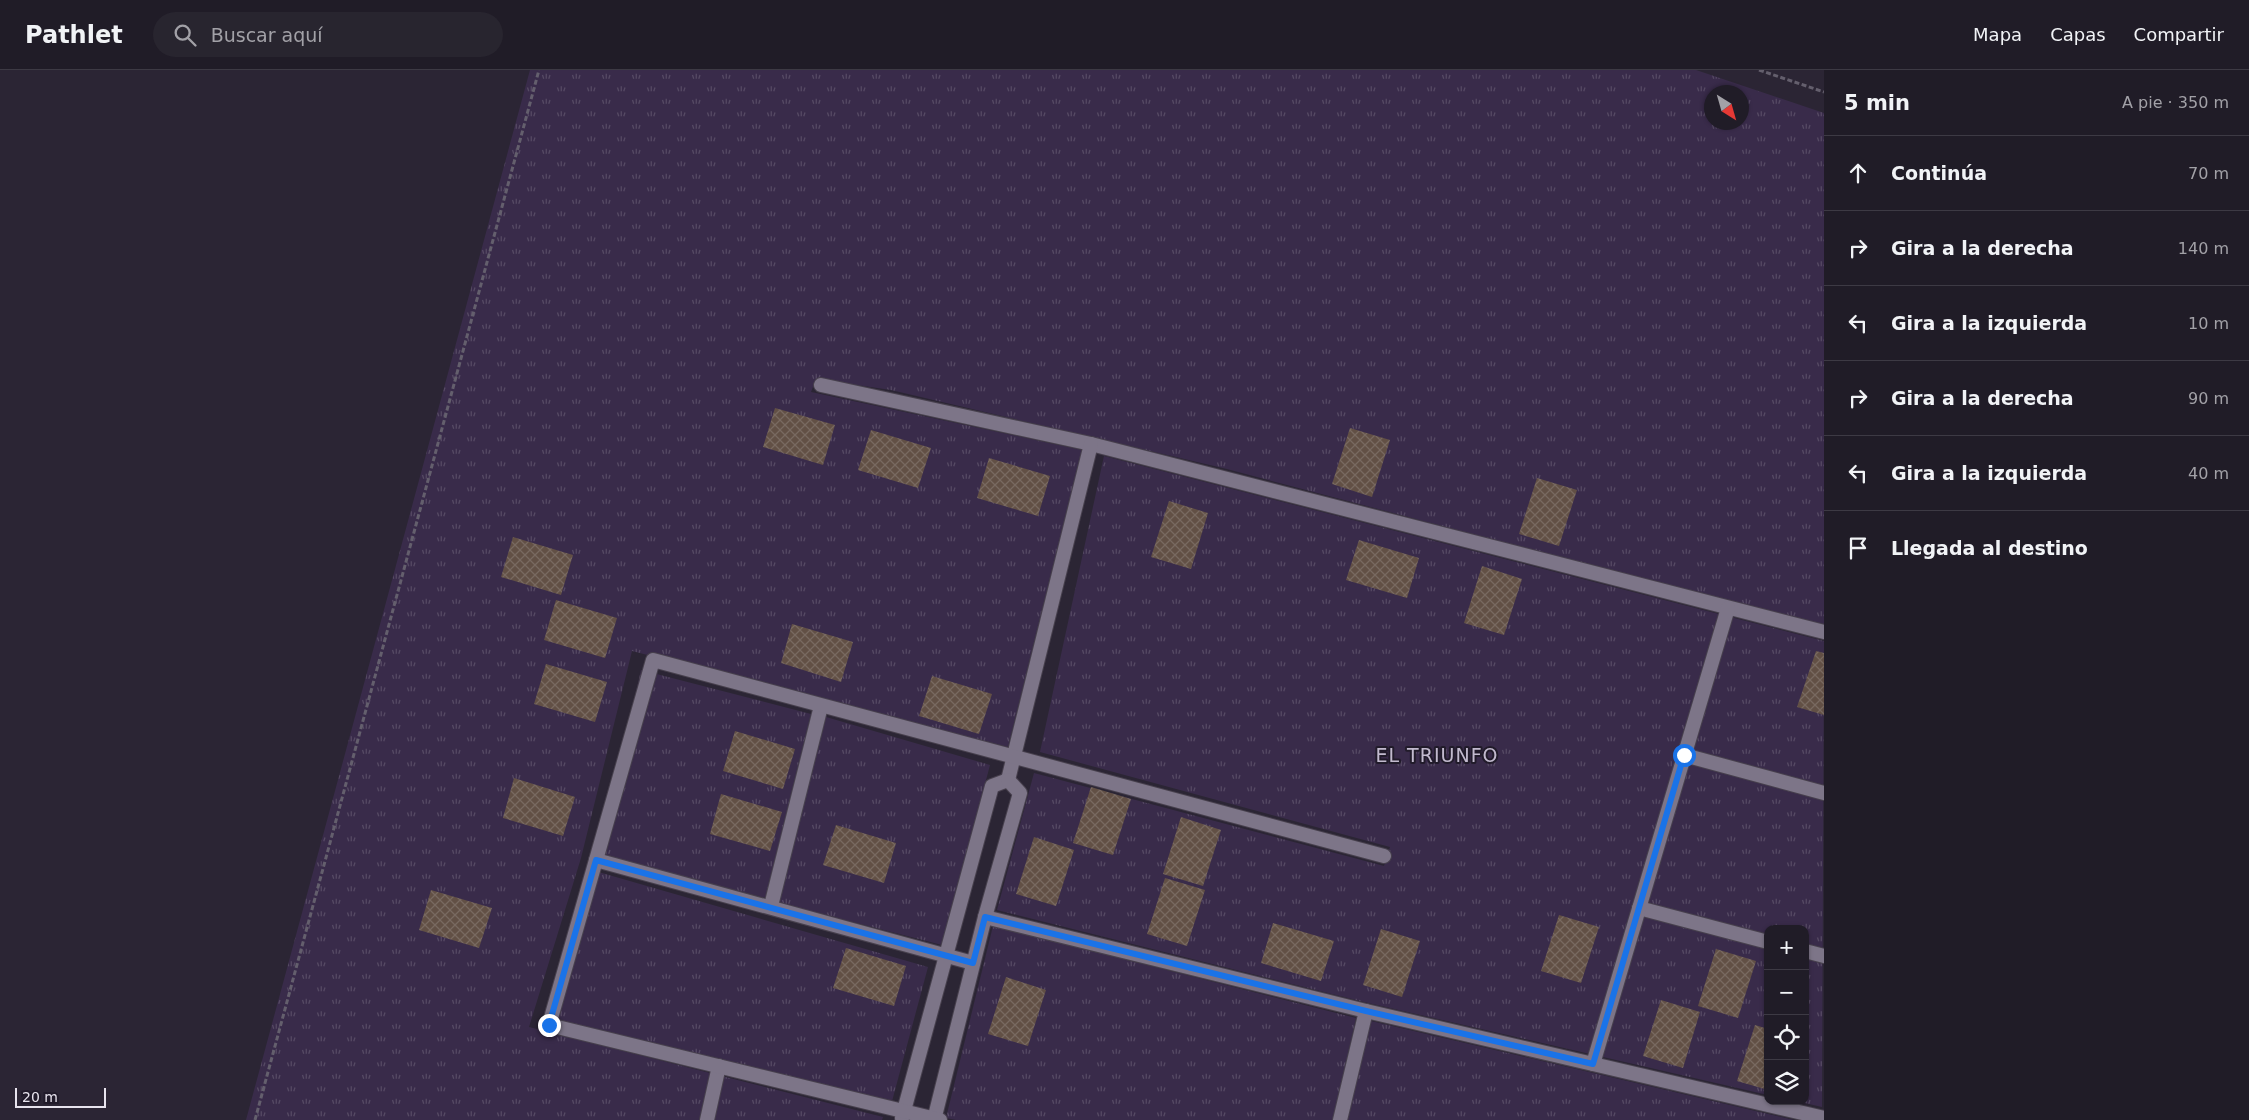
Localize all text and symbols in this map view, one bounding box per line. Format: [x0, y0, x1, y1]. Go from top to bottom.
search box [153, 12, 503, 57]
text: Pathlet [25, 21, 123, 49]
icon: search [171, 21, 199, 49]
text: Buscar aquí [211, 24, 323, 46]
text: Mapa [1973, 24, 2022, 45]
text: Capas [2050, 24, 2106, 45]
text: Compartir [2134, 24, 2224, 45]
north arrow [1704, 85, 1749, 130]
text: 5 min [1844, 91, 1910, 115]
text: A pie · 350 m [2122, 93, 2229, 112]
icon: ahead [1844, 159, 1872, 187]
text: Continúa [1891, 162, 1987, 184]
text: 70 m [2188, 164, 2229, 183]
icon: right [1844, 234, 1872, 262]
text: Gira a la derecha [1891, 237, 2074, 259]
text: 140 m [2178, 239, 2229, 258]
icon: left [1844, 309, 1872, 337]
text: Gira a la izquierda [1891, 312, 2087, 334]
text: 10 m [2188, 314, 2229, 333]
icon: right [1844, 384, 1872, 412]
text: Gira a la derecha [1891, 387, 2074, 409]
text: 90 m [2188, 389, 2229, 408]
icon: left [1844, 459, 1872, 487]
text: Gira a la izquierda [1891, 462, 2087, 484]
text: 40 m [2188, 464, 2229, 483]
icon: arrive [1844, 534, 1872, 562]
text: Llegada al destino [1891, 537, 2088, 559]
district label: EL TRIUNFO [1375, 744, 1499, 766]
route start [1673, 744, 1696, 767]
map controls [1764, 925, 1809, 1105]
button: + [1764, 925, 1809, 970]
button: − [1764, 970, 1809, 1015]
route end [538, 1014, 561, 1037]
button: locate [1764, 1015, 1809, 1060]
button: layers [1764, 1060, 1809, 1105]
scale bar [15, 1085, 106, 1108]
text: 20 m [22, 1089, 58, 1105]

